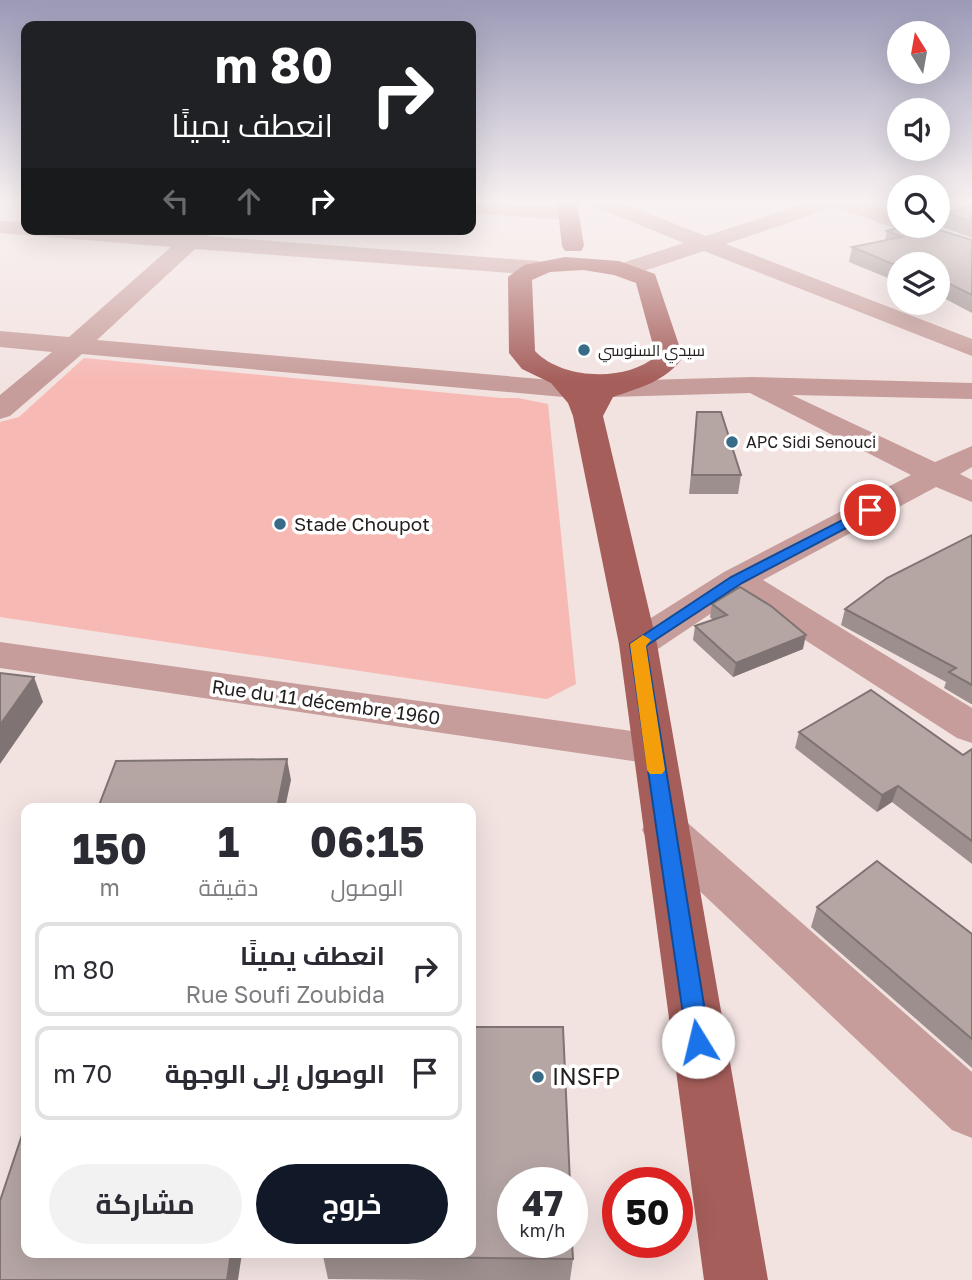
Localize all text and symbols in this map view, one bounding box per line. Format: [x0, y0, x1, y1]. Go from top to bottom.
north arrow [887, 21, 950, 84]
map controls [887, 21, 950, 315]
text: 80 m [215, 35, 333, 94]
icon: right [357, 49, 448, 140]
button: sound [887, 98, 950, 161]
text: انعطف يمينًا [171, 106, 333, 144]
button: search [887, 175, 950, 238]
icon: left [157, 182, 195, 220]
icon: ahead [230, 182, 268, 220]
icon: right [303, 182, 341, 220]
button: layers [887, 252, 950, 315]
place label: سيدي السنوسي [598, 340, 705, 364]
marker: سيدي السنوسي [576, 342, 592, 358]
place label: APC Sidi Senouci [746, 432, 876, 452]
marker: APC Sidi Senouci [724, 434, 740, 450]
pin [840, 480, 900, 540]
icon: arrive [851, 491, 889, 529]
place label: Stade Choupot [294, 512, 430, 535]
marker: Stade Choupot [272, 516, 288, 532]
street label: Rue du 11 décembre 1960 [210, 674, 442, 729]
text: 1 [218, 816, 239, 866]
text: 06:15 [310, 816, 425, 866]
text: 150 [72, 823, 147, 873]
text: m [100, 873, 120, 901]
text: دقيقة [199, 873, 258, 901]
text: الوصول [331, 873, 404, 901]
text: انعطف يمينًا [240, 940, 385, 971]
icon: right [406, 950, 444, 988]
text: 80 m [53, 954, 115, 985]
text: Rue Soufi Zoubida [186, 980, 385, 1008]
position arrow [661, 1005, 735, 1079]
icon: arrive [406, 1054, 444, 1092]
text: 70 m [53, 1058, 112, 1089]
text: الوصول إلى الوجهة [165, 1058, 385, 1089]
place label: INSFP [552, 1062, 620, 1090]
marker: INSFP [530, 1069, 546, 1085]
button: مشاركة [49, 1164, 242, 1244]
button: خروج [256, 1164, 448, 1244]
speed limit sign: 50 [602, 1167, 693, 1258]
text: 47 [522, 1182, 563, 1224]
text: km/h [520, 1219, 565, 1241]

